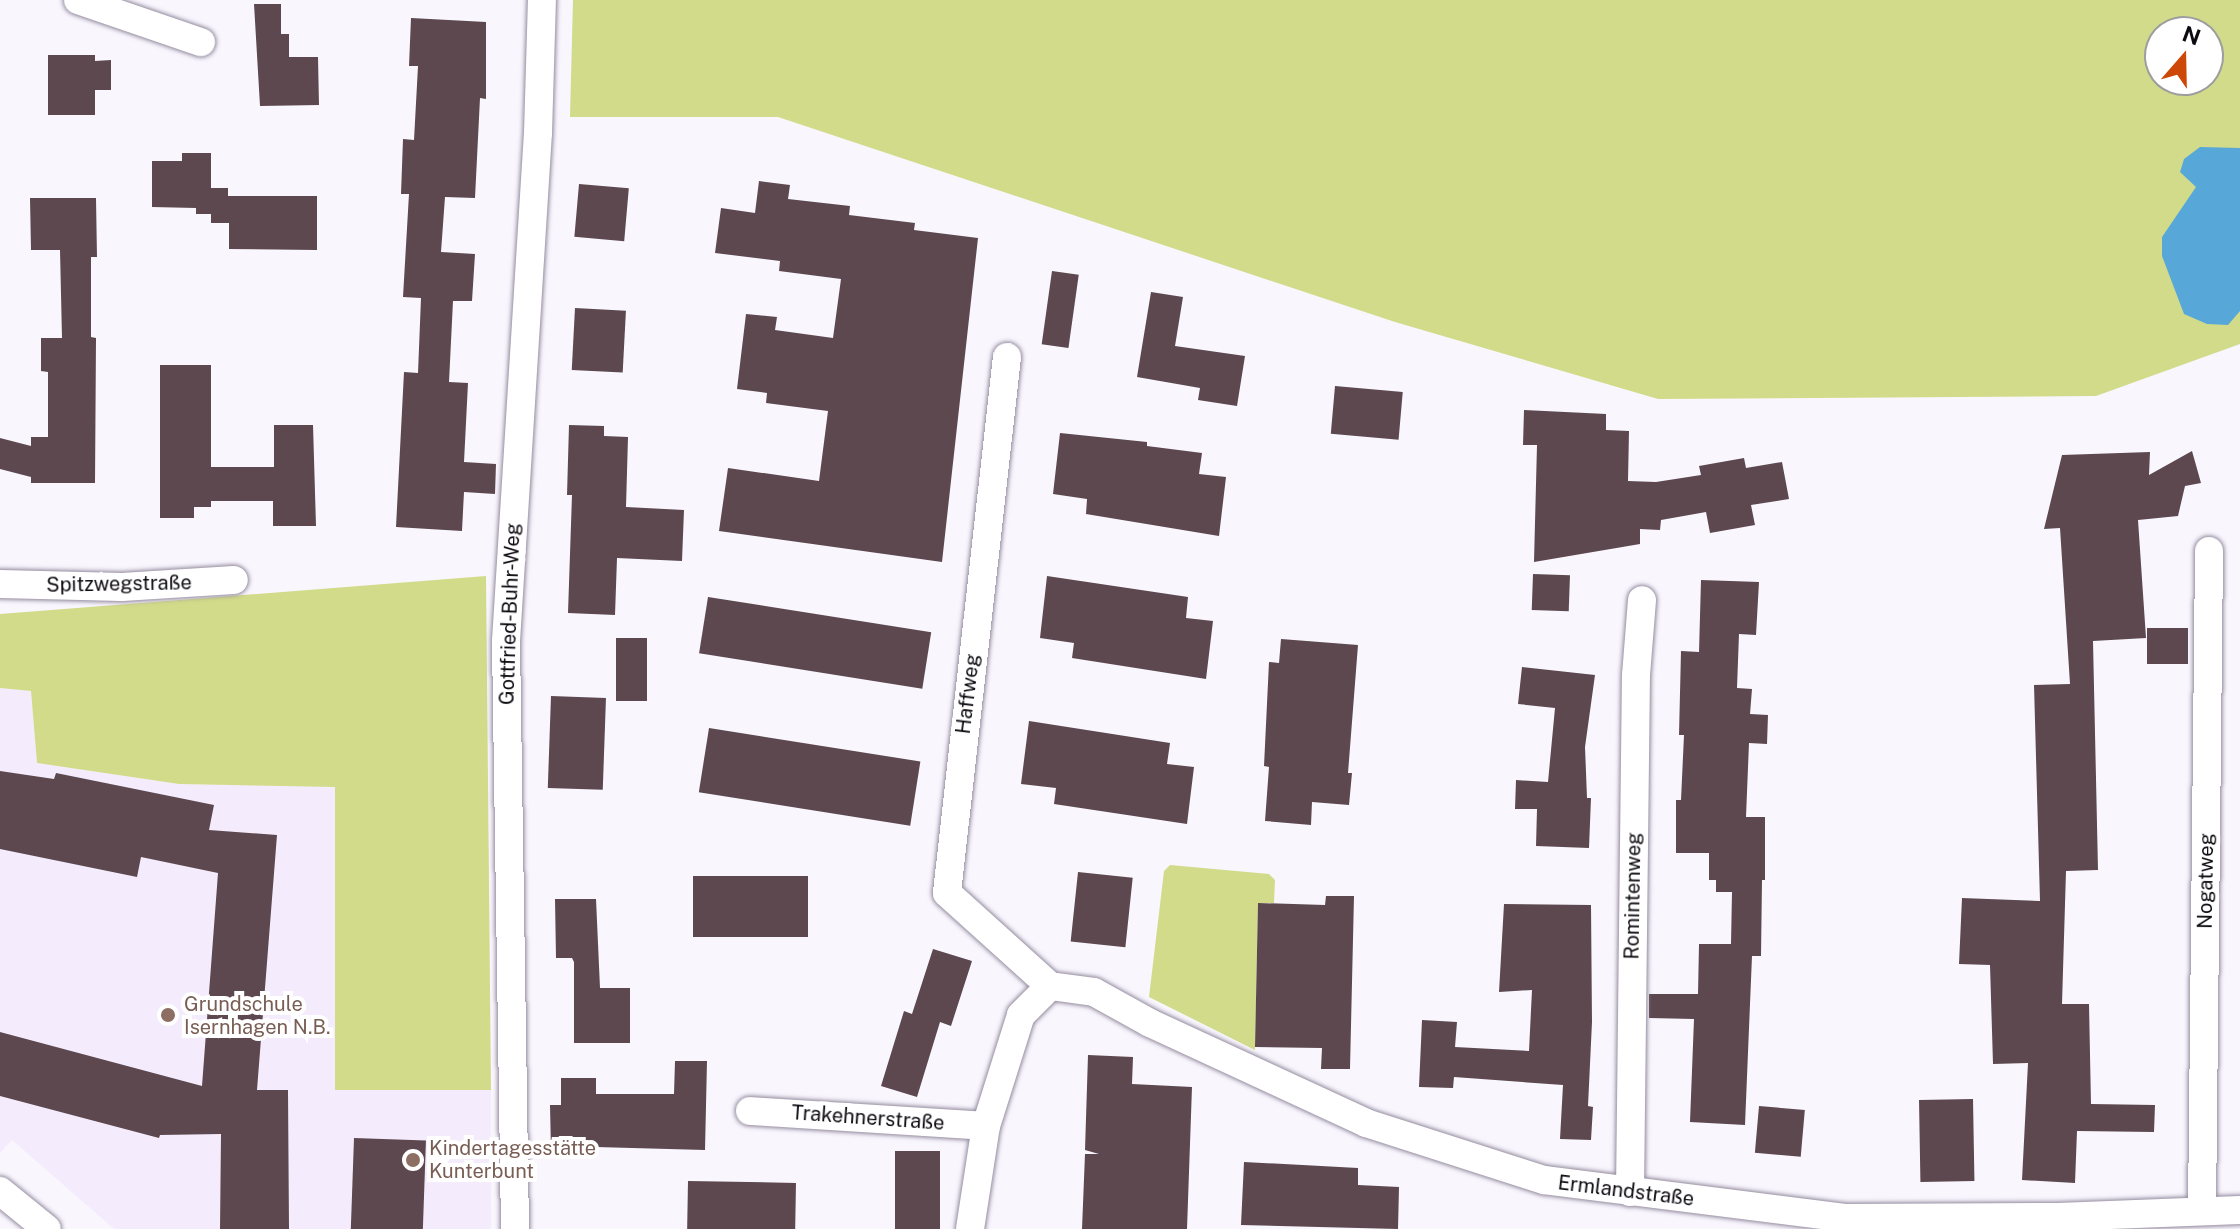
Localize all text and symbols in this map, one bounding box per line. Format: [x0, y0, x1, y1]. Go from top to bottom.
north arrow [2144, 16, 2224, 96]
text: N [2179, 20, 2204, 50]
street label: Gottfried-Buhr-Weg [495, 523, 525, 705]
street label: Spitzwegstraße [46, 571, 192, 597]
street label: Haffweg [951, 653, 985, 735]
street label: Romintenweg [1620, 832, 1646, 960]
street label: Nogatweg [2193, 833, 2219, 929]
place label: Grundschule Isernhagen N.B. [184, 992, 330, 1039]
marker: Grundschule Isernhagen N.B. [159, 1006, 177, 1024]
street label: Trakehnerstraße [791, 1101, 945, 1135]
place label: Kindertagesstätte Kunterbunt [429, 1136, 596, 1183]
marker: Kindertagesstätte Kunterbunt [404, 1151, 422, 1169]
street label: Ermlandstraße [1557, 1171, 1695, 1211]

